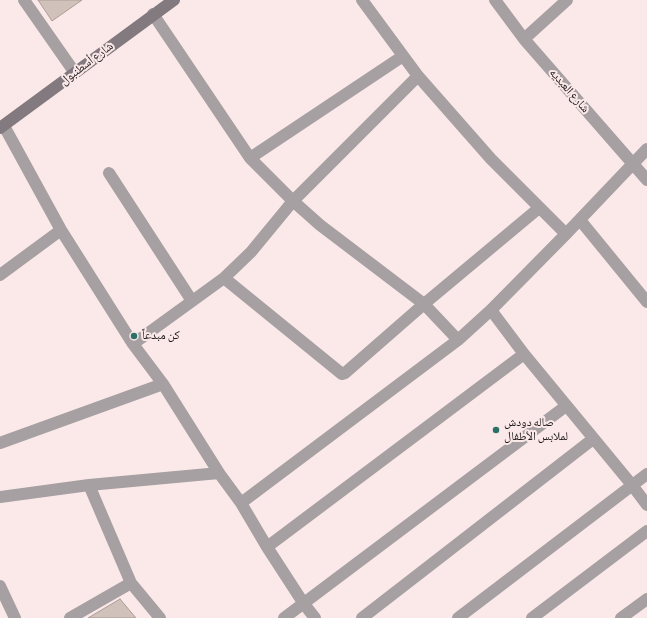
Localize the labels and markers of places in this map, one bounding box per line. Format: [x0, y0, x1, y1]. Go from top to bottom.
place label: كن مبدعاً [142, 329, 180, 343]
marker: كن مبدعاً [129, 331, 139, 341]
place label: صاله دودش لملابس الأطفال [504, 416, 568, 444]
marker: صاله دودش لملابس الأطفال [491, 425, 501, 435]

